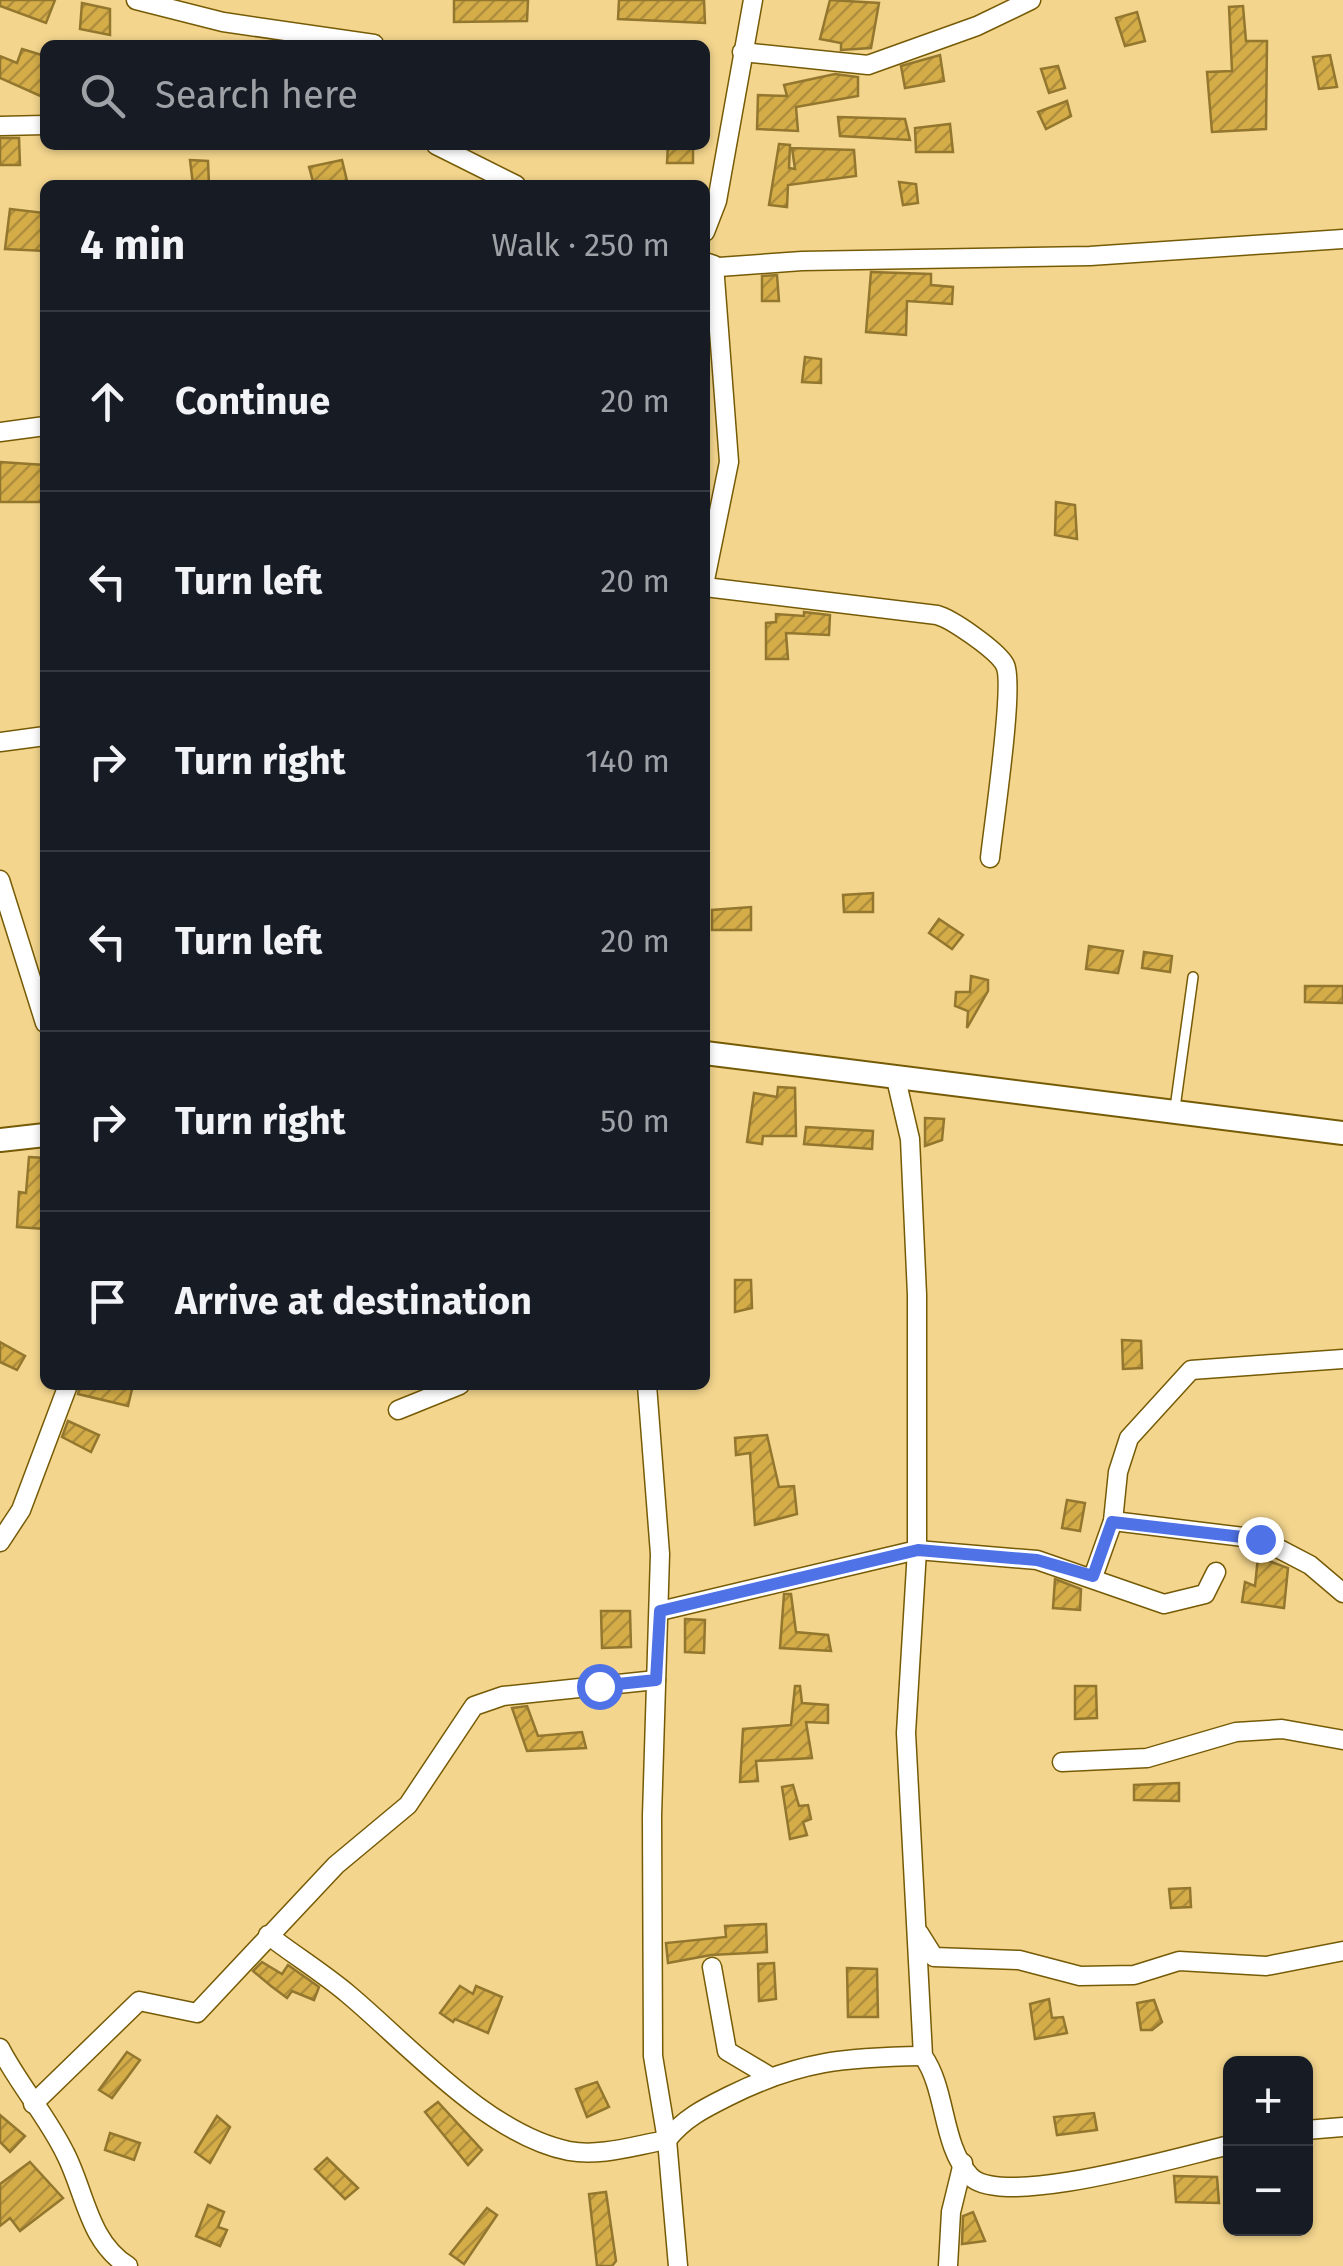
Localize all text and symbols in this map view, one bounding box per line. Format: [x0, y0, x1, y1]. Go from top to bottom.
search box [40, 40, 710, 150]
icon: search [75, 68, 130, 123]
text: Search here [155, 72, 358, 118]
text: 4 min [80, 220, 185, 270]
text: Walk · 250 m [491, 226, 670, 264]
icon: ahead [80, 374, 135, 429]
text: Continue [175, 378, 330, 424]
text: 20 m [600, 382, 670, 420]
icon: left [80, 554, 135, 609]
text: Turn left [175, 558, 322, 604]
text: 20 m [600, 562, 670, 600]
icon: right [80, 734, 135, 789]
text: Turn right [175, 738, 345, 784]
text: 140 m [585, 742, 670, 780]
icon: left [80, 914, 135, 969]
text: Turn left [175, 918, 322, 964]
text: 20 m [600, 922, 670, 960]
icon: right [80, 1094, 135, 1149]
text: Turn right [175, 1098, 345, 1144]
text: 50 m [600, 1102, 670, 1140]
icon: arrive [80, 1274, 135, 1329]
text: Arrive at destination [175, 1278, 532, 1324]
route end [1238, 1517, 1284, 1563]
route start [577, 1664, 623, 1710]
map controls [1223, 2056, 1313, 2236]
button: + [1223, 2056, 1313, 2146]
button: − [1223, 2146, 1313, 2236]

